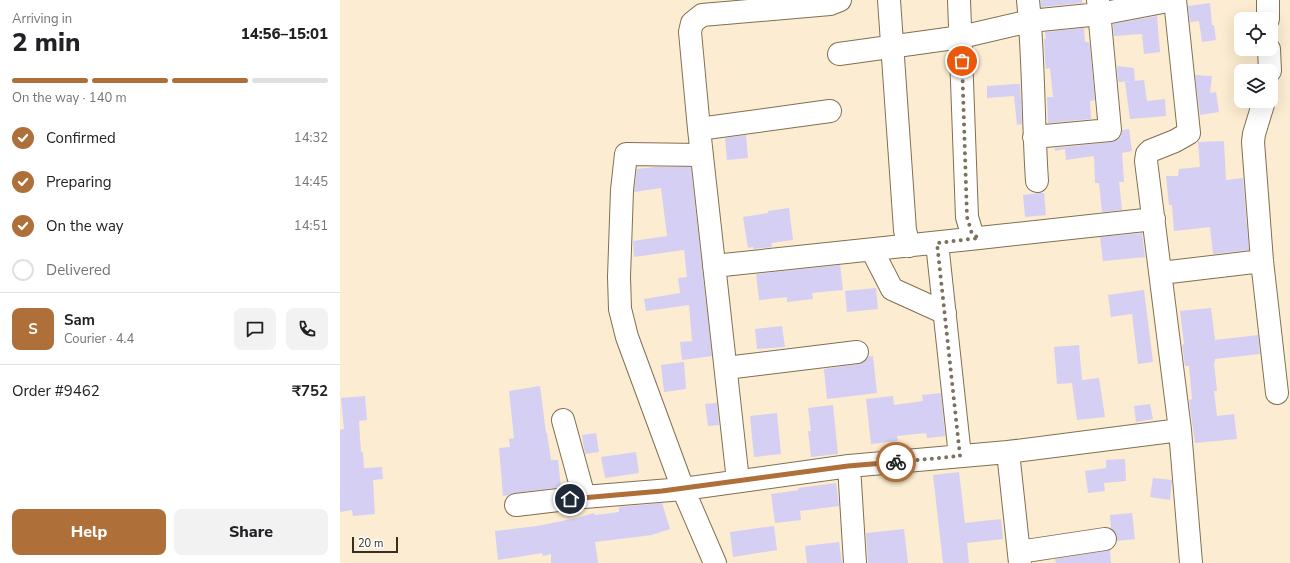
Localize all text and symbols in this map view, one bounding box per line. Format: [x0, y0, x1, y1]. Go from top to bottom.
text: Arriving in [12, 10, 72, 28]
map controls [1234, 12, 1278, 108]
button: locate [1234, 12, 1278, 56]
text: 14:56–15:01 [241, 24, 328, 44]
text: 2 min [12, 25, 80, 60]
pin [945, 44, 979, 78]
icon: bag [951, 50, 973, 72]
button: layers [1234, 64, 1278, 108]
text: On the way · 140 m [12, 89, 127, 107]
icon: check [12, 127, 34, 149]
text: Confirmed [46, 128, 116, 148]
text: 14:32 [294, 129, 328, 147]
icon: check [12, 171, 34, 193]
text: Preparing [46, 172, 111, 192]
text: 14:45 [294, 173, 328, 191]
icon: check [12, 215, 34, 237]
text: On the way [46, 216, 124, 236]
text: 14:51 [294, 217, 328, 235]
text: Delivered [46, 260, 111, 280]
button: chat [234, 308, 276, 350]
button: phone [286, 308, 328, 350]
text: Sam [64, 310, 95, 330]
text: S [28, 319, 38, 339]
text: Courier · 4.4 [64, 330, 134, 348]
text: Order #9462 [12, 381, 100, 401]
text: ₹752 [292, 381, 328, 401]
courier [876, 442, 916, 482]
icon: bike [885, 451, 907, 473]
pin [553, 482, 587, 516]
icon: home [559, 488, 581, 510]
button: Help [12, 509, 166, 555]
button: Share [174, 509, 328, 555]
scale bar [352, 535, 398, 554]
text: 20 m [358, 536, 383, 551]

